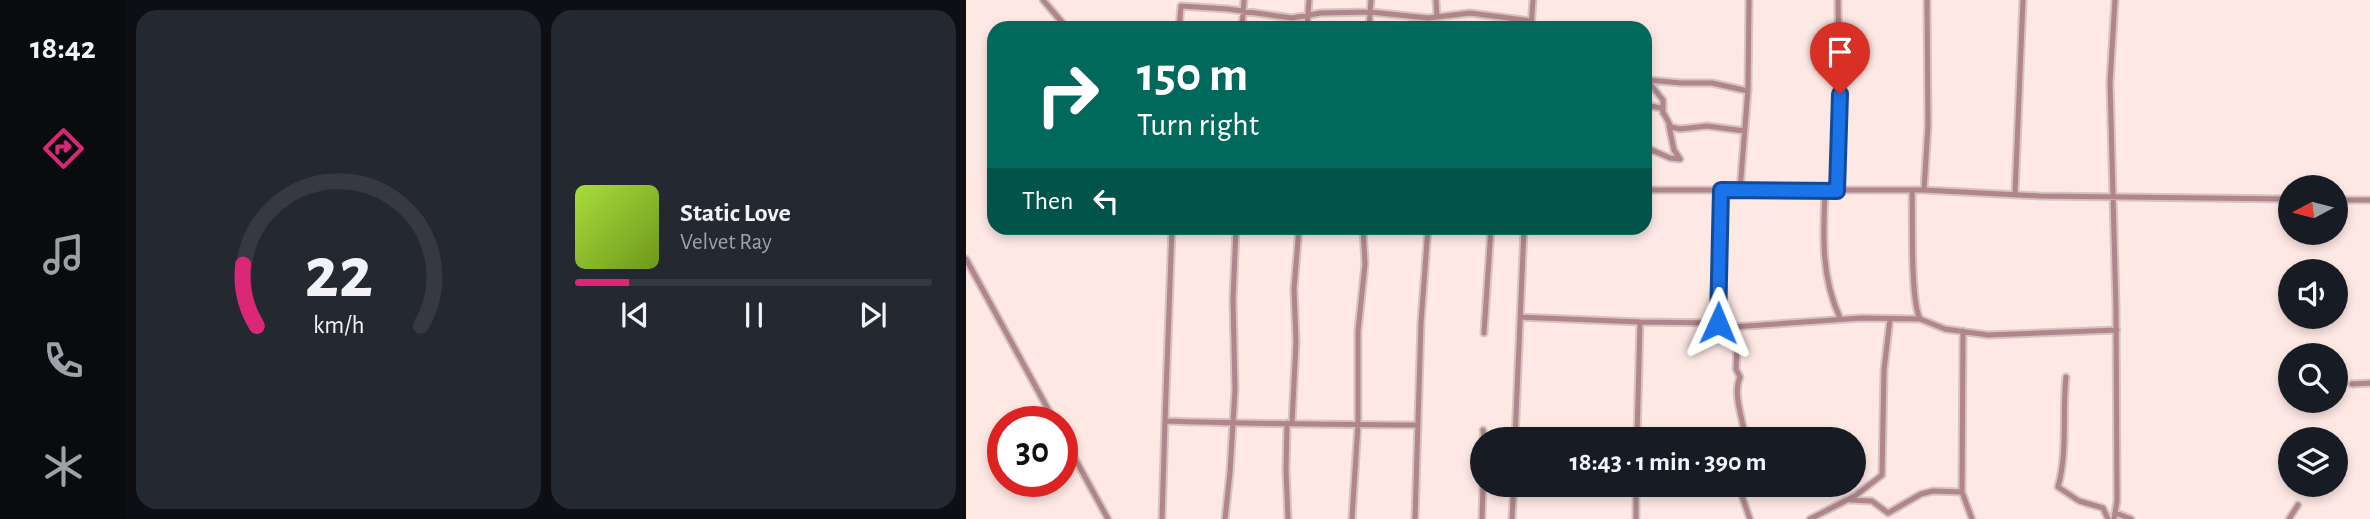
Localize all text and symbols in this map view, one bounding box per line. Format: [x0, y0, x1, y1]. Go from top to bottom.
pin [1810, 22, 1870, 94]
text: 18:42 [30, 32, 96, 64]
icon: arrive [1821, 33, 1859, 71]
icon: right [1022, 49, 1113, 140]
text: 150 m [1137, 51, 1248, 100]
text: Turn right [1137, 109, 1259, 141]
icon: directions [39, 124, 88, 173]
north arrow [2278, 175, 2348, 245]
map controls [2278, 175, 2348, 497]
icon: left [1087, 182, 1125, 220]
text: Then [1022, 188, 1073, 214]
text: Static Love [680, 200, 791, 226]
icon: music [39, 230, 88, 279]
text: Velvet Ray [680, 231, 772, 254]
text: 22 [304, 238, 373, 311]
button: sound [2278, 259, 2348, 329]
position arrow [1681, 286, 1755, 360]
icon: previous [616, 296, 654, 334]
icon: pause [735, 296, 773, 334]
icon: next [854, 296, 892, 334]
text: km/h [313, 312, 364, 337]
icon: phone [39, 336, 88, 385]
button: search [2278, 343, 2348, 413]
speed limit sign: 30 [987, 406, 1078, 497]
button: layers [2278, 427, 2348, 497]
icon: climate [39, 442, 88, 491]
text: 18:43 · 1 min · 390 m [1569, 449, 1767, 475]

